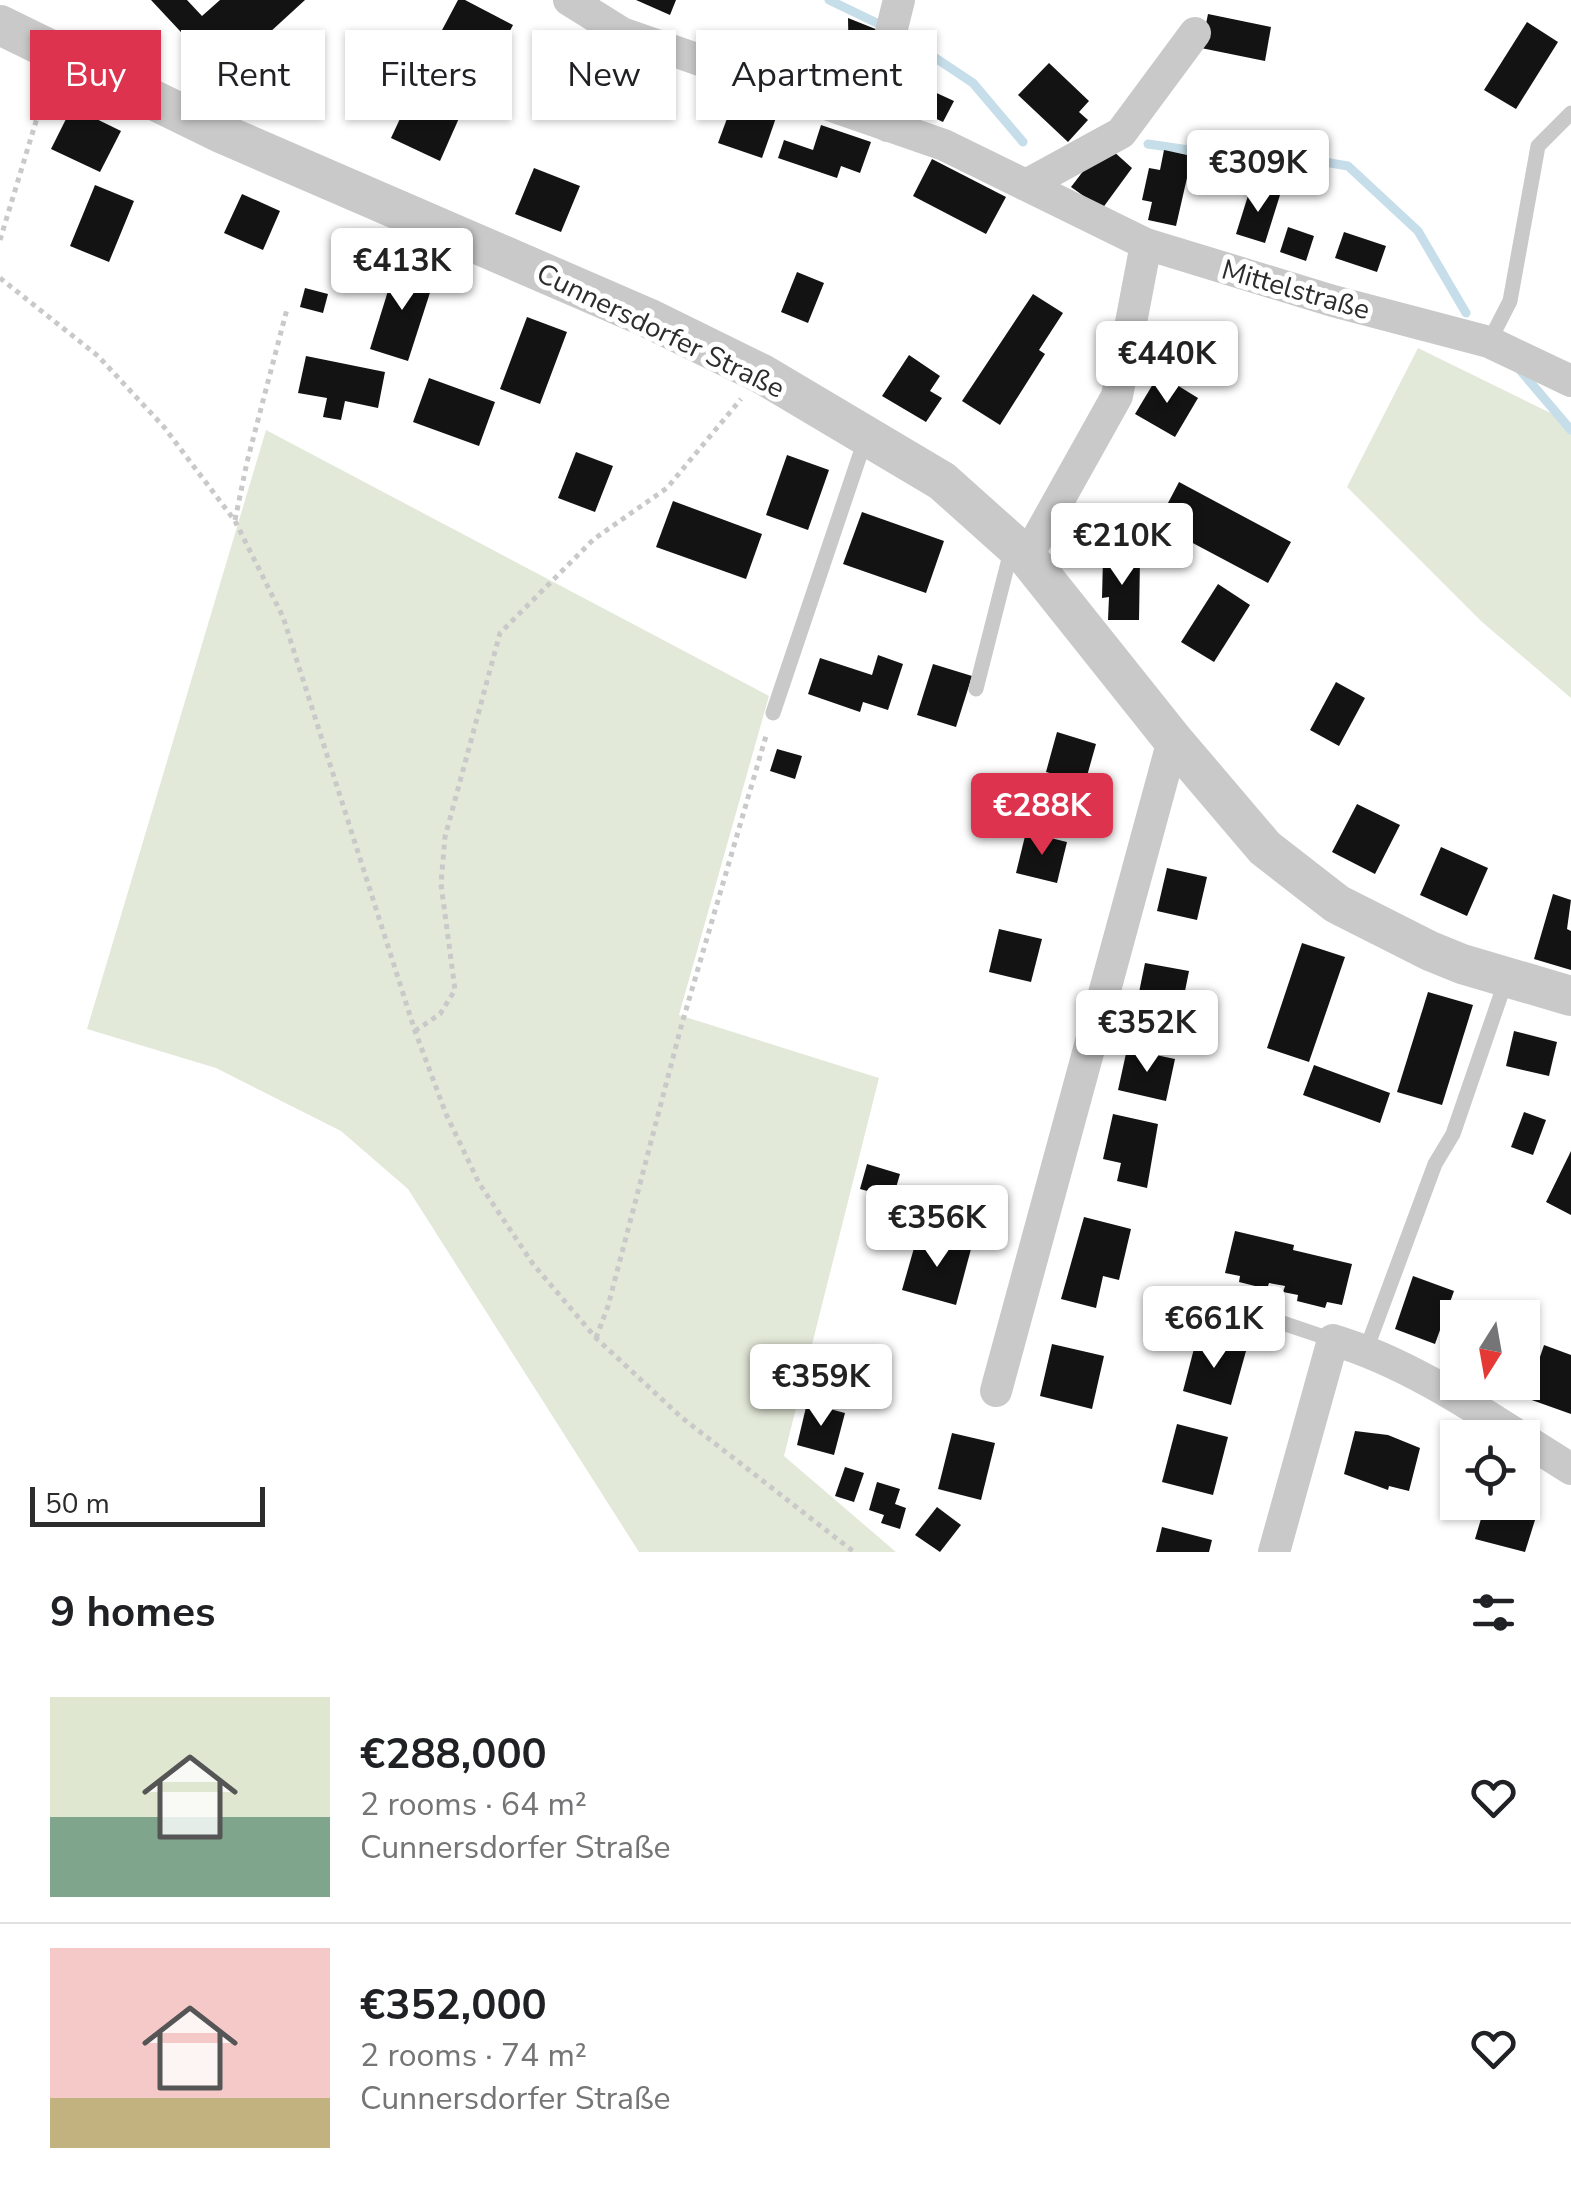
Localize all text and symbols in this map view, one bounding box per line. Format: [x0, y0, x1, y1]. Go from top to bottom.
chip: Buy [30, 30, 161, 120]
chip: Rent [181, 30, 325, 120]
chip: Filters [345, 30, 512, 120]
chip: New [532, 30, 676, 120]
chip: Apartment [696, 30, 937, 120]
pin: €309K [1188, 130, 1328, 215]
text: €309K [1209, 141, 1307, 184]
pin: €413K [332, 228, 472, 313]
text: €413K [353, 239, 451, 282]
street label: Mittelstraße [1217, 251, 1374, 329]
street label: Cunnersdorfer Straße [530, 254, 791, 408]
pin: €440K [1097, 321, 1237, 406]
text: €440K [1118, 332, 1216, 375]
pin: €210K [1052, 503, 1192, 588]
text: €210K [1073, 514, 1171, 557]
pin: €288K [972, 773, 1112, 858]
text: €288K [993, 784, 1091, 827]
pin: €352K [1077, 990, 1217, 1075]
text: €352K [1098, 1001, 1196, 1044]
pin: €356K [867, 1185, 1007, 1270]
text: €356K [888, 1196, 986, 1239]
pin: €661K [1144, 1286, 1284, 1371]
text: €661K [1165, 1297, 1263, 1340]
north arrow [1440, 1300, 1540, 1400]
map controls [1440, 1300, 1540, 1520]
pin: €359K [751, 1344, 891, 1429]
text: €359K [772, 1355, 870, 1398]
button: locate [1440, 1420, 1540, 1520]
scale bar [30, 1482, 265, 1526]
text: 50 m [45, 1485, 110, 1523]
text: 9 homes [50, 1584, 215, 1641]
icon: filters [1466, 1585, 1521, 1640]
text: €288,000 [360, 1726, 547, 1783]
icon: home [130, 1737, 250, 1857]
icon: heart [1466, 1770, 1521, 1825]
text: 2 rooms · 64 m² [360, 1783, 587, 1826]
text: Cunnersdorfer Straße [360, 1826, 671, 1869]
text: €352,000 [360, 1977, 547, 2034]
icon: home [130, 1988, 250, 2108]
icon: heart [1466, 2021, 1521, 2076]
text: 2 rooms · 74 m² [360, 2034, 587, 2077]
text: Cunnersdorfer Straße [360, 2077, 671, 2120]

